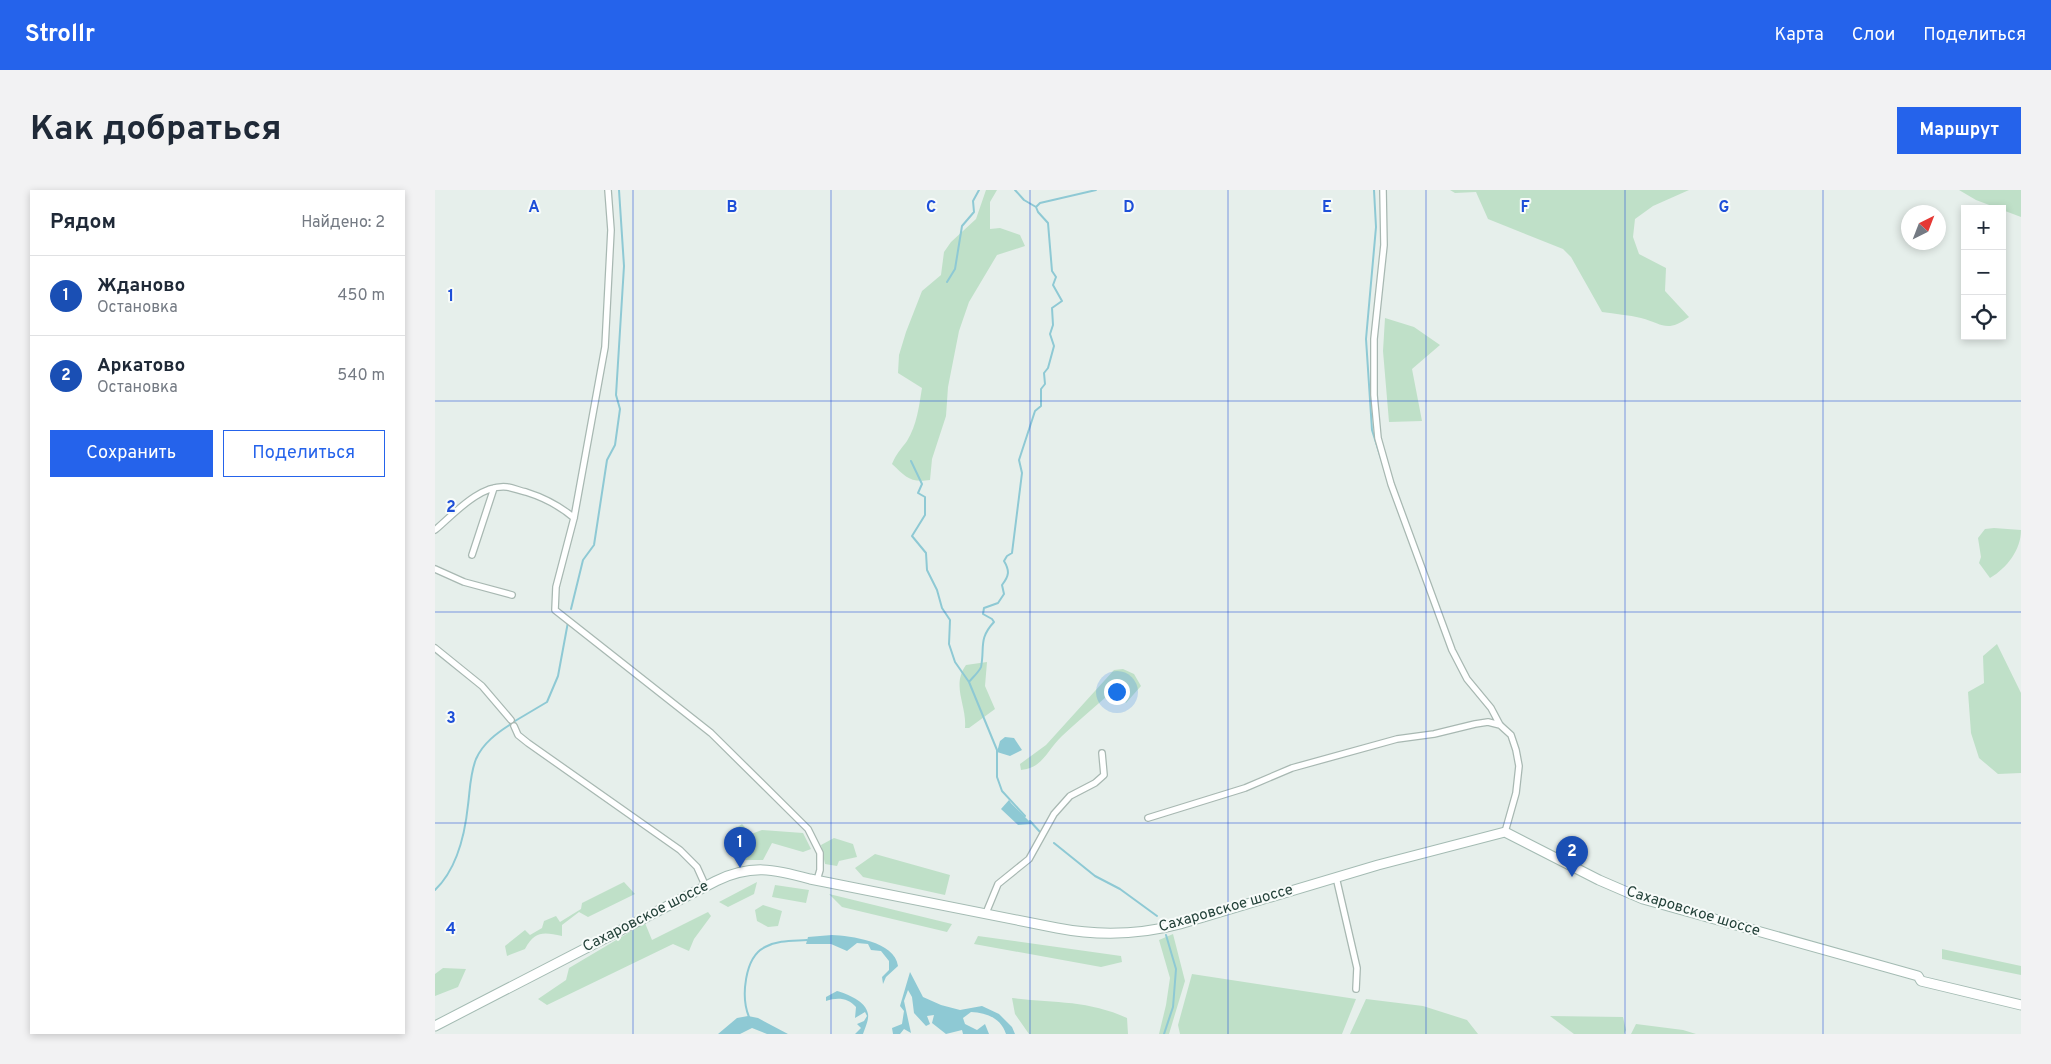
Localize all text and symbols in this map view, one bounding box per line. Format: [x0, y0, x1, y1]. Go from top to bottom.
text: Strollr [25, 20, 95, 50]
text: Карта [1774, 24, 1824, 47]
text: Слои [1852, 24, 1895, 47]
text: Поделиться [1923, 24, 2026, 47]
button: Маршрут [1897, 107, 2021, 154]
text: Как добраться [30, 108, 282, 152]
text: A [528, 198, 540, 218]
text: B [726, 198, 738, 218]
text: C [926, 198, 936, 218]
text: D [1123, 198, 1135, 218]
text: E [1322, 198, 1332, 218]
text: F [1520, 198, 1530, 218]
text: G [1719, 198, 1729, 218]
north arrow [1901, 205, 1946, 250]
map controls [1961, 205, 2006, 340]
button: + [1961, 205, 2006, 250]
text: Рядом [50, 209, 116, 236]
text: Найдено: 2 [301, 213, 385, 233]
button: − [1961, 250, 2006, 295]
text: Жданово [97, 274, 185, 298]
text: 1 [63, 286, 69, 306]
text: 450 m [338, 286, 385, 306]
text: 1 [448, 287, 454, 307]
button: locate [1961, 295, 2006, 340]
text: Остановка [97, 298, 178, 318]
text: Аркатово [97, 354, 185, 378]
text: 2 [61, 366, 71, 386]
text: 540 m [337, 366, 385, 386]
text: Остановка [97, 378, 178, 398]
button: Сохранить [50, 430, 213, 477]
button: Поделиться [223, 430, 385, 477]
text: 2 [446, 498, 456, 518]
your location [1104, 679, 1130, 705]
text: 3 [446, 709, 456, 729]
pin: 1 [724, 827, 756, 868]
pin: 2 [1556, 836, 1588, 877]
street label: Сахаровское шоссе [580, 877, 712, 957]
street label: Сахаровское шоссе [1157, 881, 1295, 937]
street label: Сахаровское шоссе [1624, 883, 1762, 941]
text: 4 [446, 920, 456, 940]

